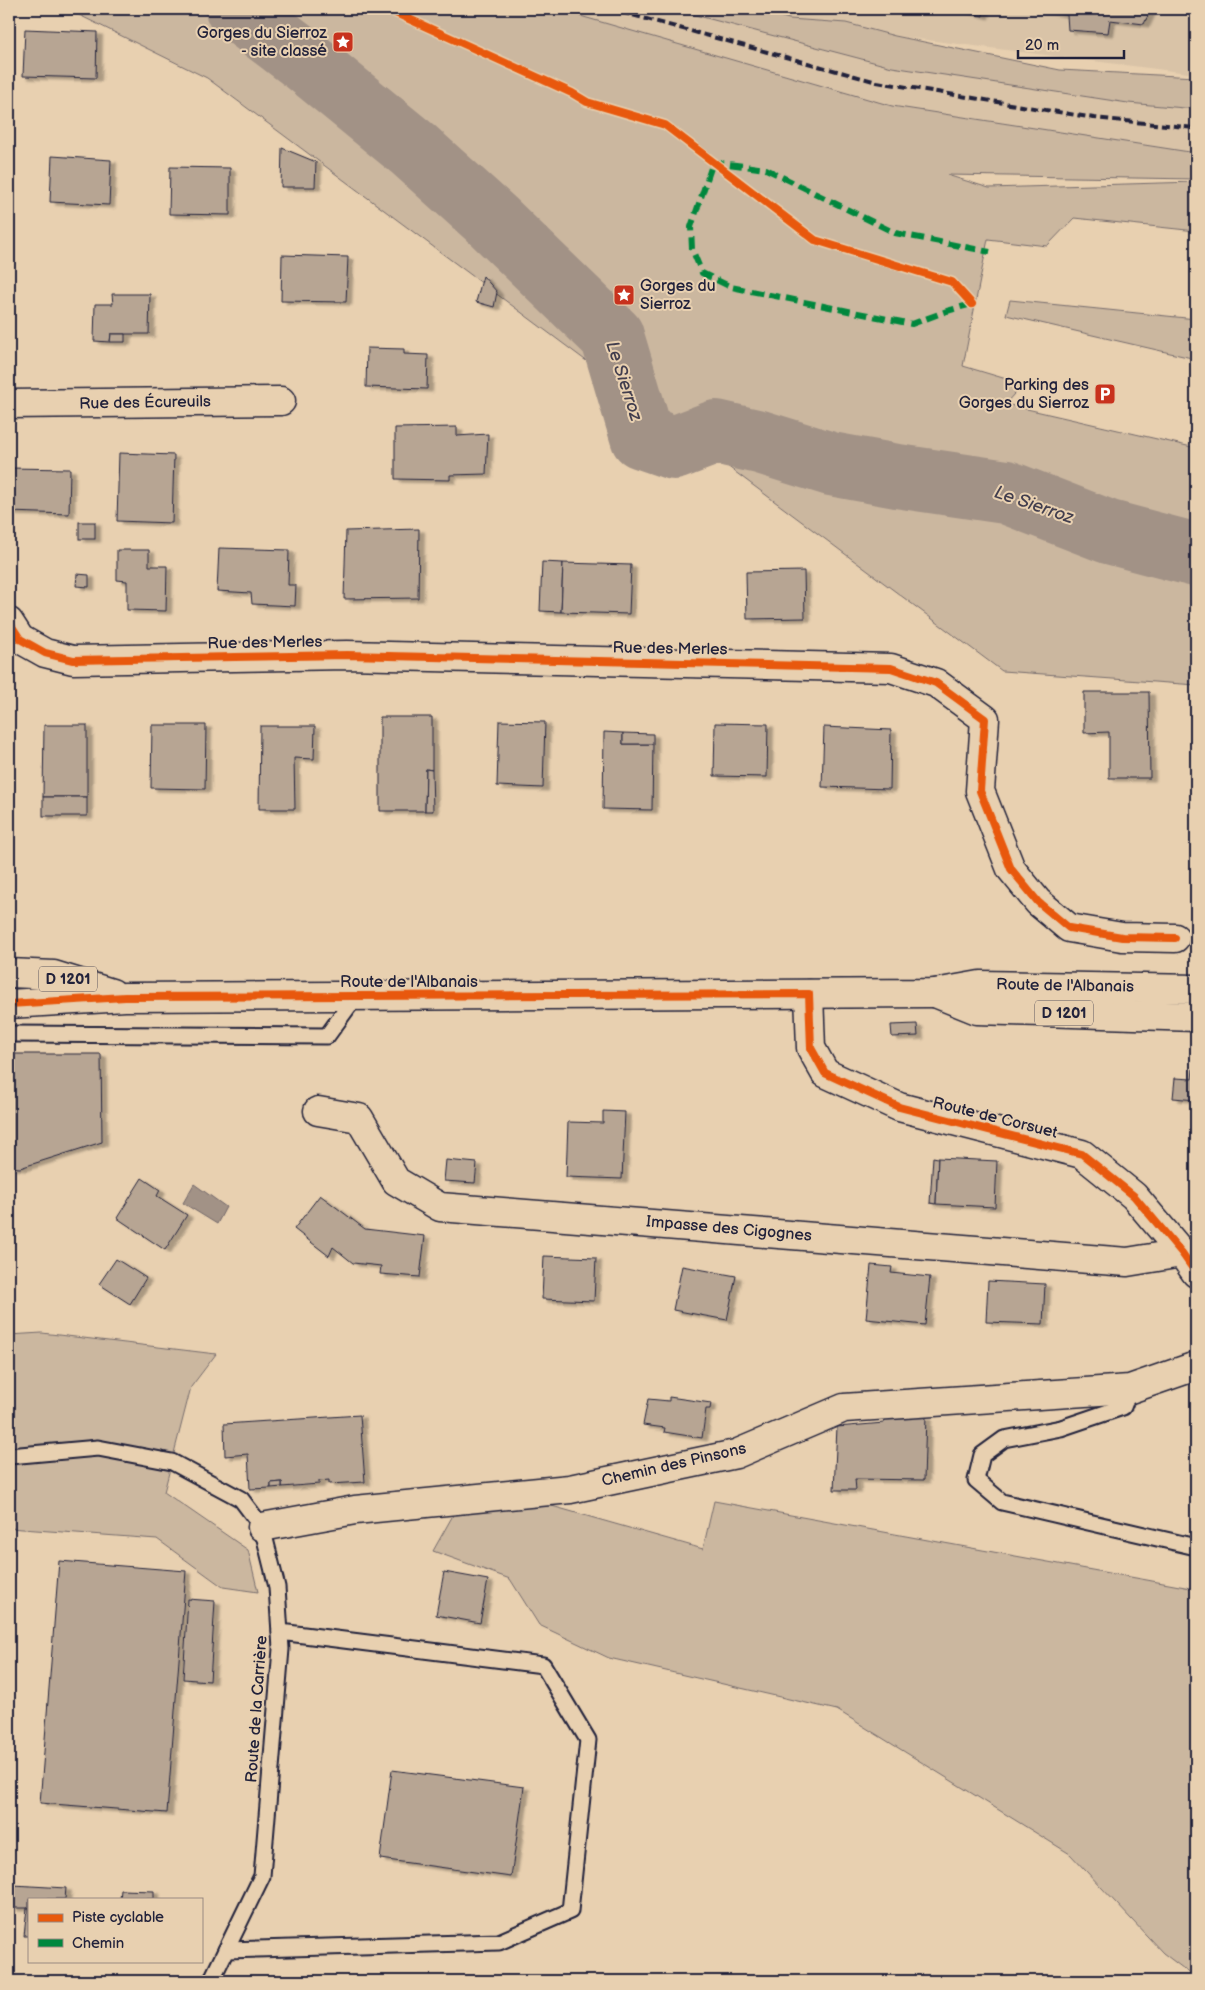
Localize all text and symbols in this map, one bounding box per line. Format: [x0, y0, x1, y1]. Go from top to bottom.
place label: Gorges du Sierroz - site classé [197, 24, 327, 61]
scale bar [1018, 28, 1124, 60]
place icon: Gorges du Sierroz - site classé [331, 30, 355, 54]
text: 20 m [1025, 36, 1059, 55]
place label: Gorges du Sierroz [640, 277, 716, 314]
place icon: Gorges du Sierroz [612, 283, 636, 307]
water label: Le Sierroz [601, 339, 647, 424]
place label: Parking des Gorges du Sierroz [959, 376, 1089, 413]
parking icon: Parking des Gorges du Sierroz [1093, 382, 1117, 406]
street label: Rue des Écureuils [79, 390, 211, 414]
water label: Le Sierroz [992, 482, 1077, 528]
street label: Rue des Merles [207, 632, 323, 654]
street label: Rue des Merles [612, 638, 728, 660]
road number: D 1201 [39, 966, 97, 992]
street label: Route de l'Albanais [340, 973, 478, 992]
street label: Route de l'Albanais [996, 975, 1134, 997]
road number: D 1201 [1035, 1000, 1093, 1026]
street label: Route de Corsuet [931, 1093, 1059, 1143]
street label: Impasse des Cigognes [645, 1212, 813, 1246]
street label: Chemin des Pinsons [600, 1439, 748, 1491]
street label: Route de la Carrière [242, 1634, 272, 1783]
legend [28, 1898, 202, 1962]
text: Piste cyclable [72, 1908, 164, 1927]
text: Chemin [72, 1934, 124, 1953]

